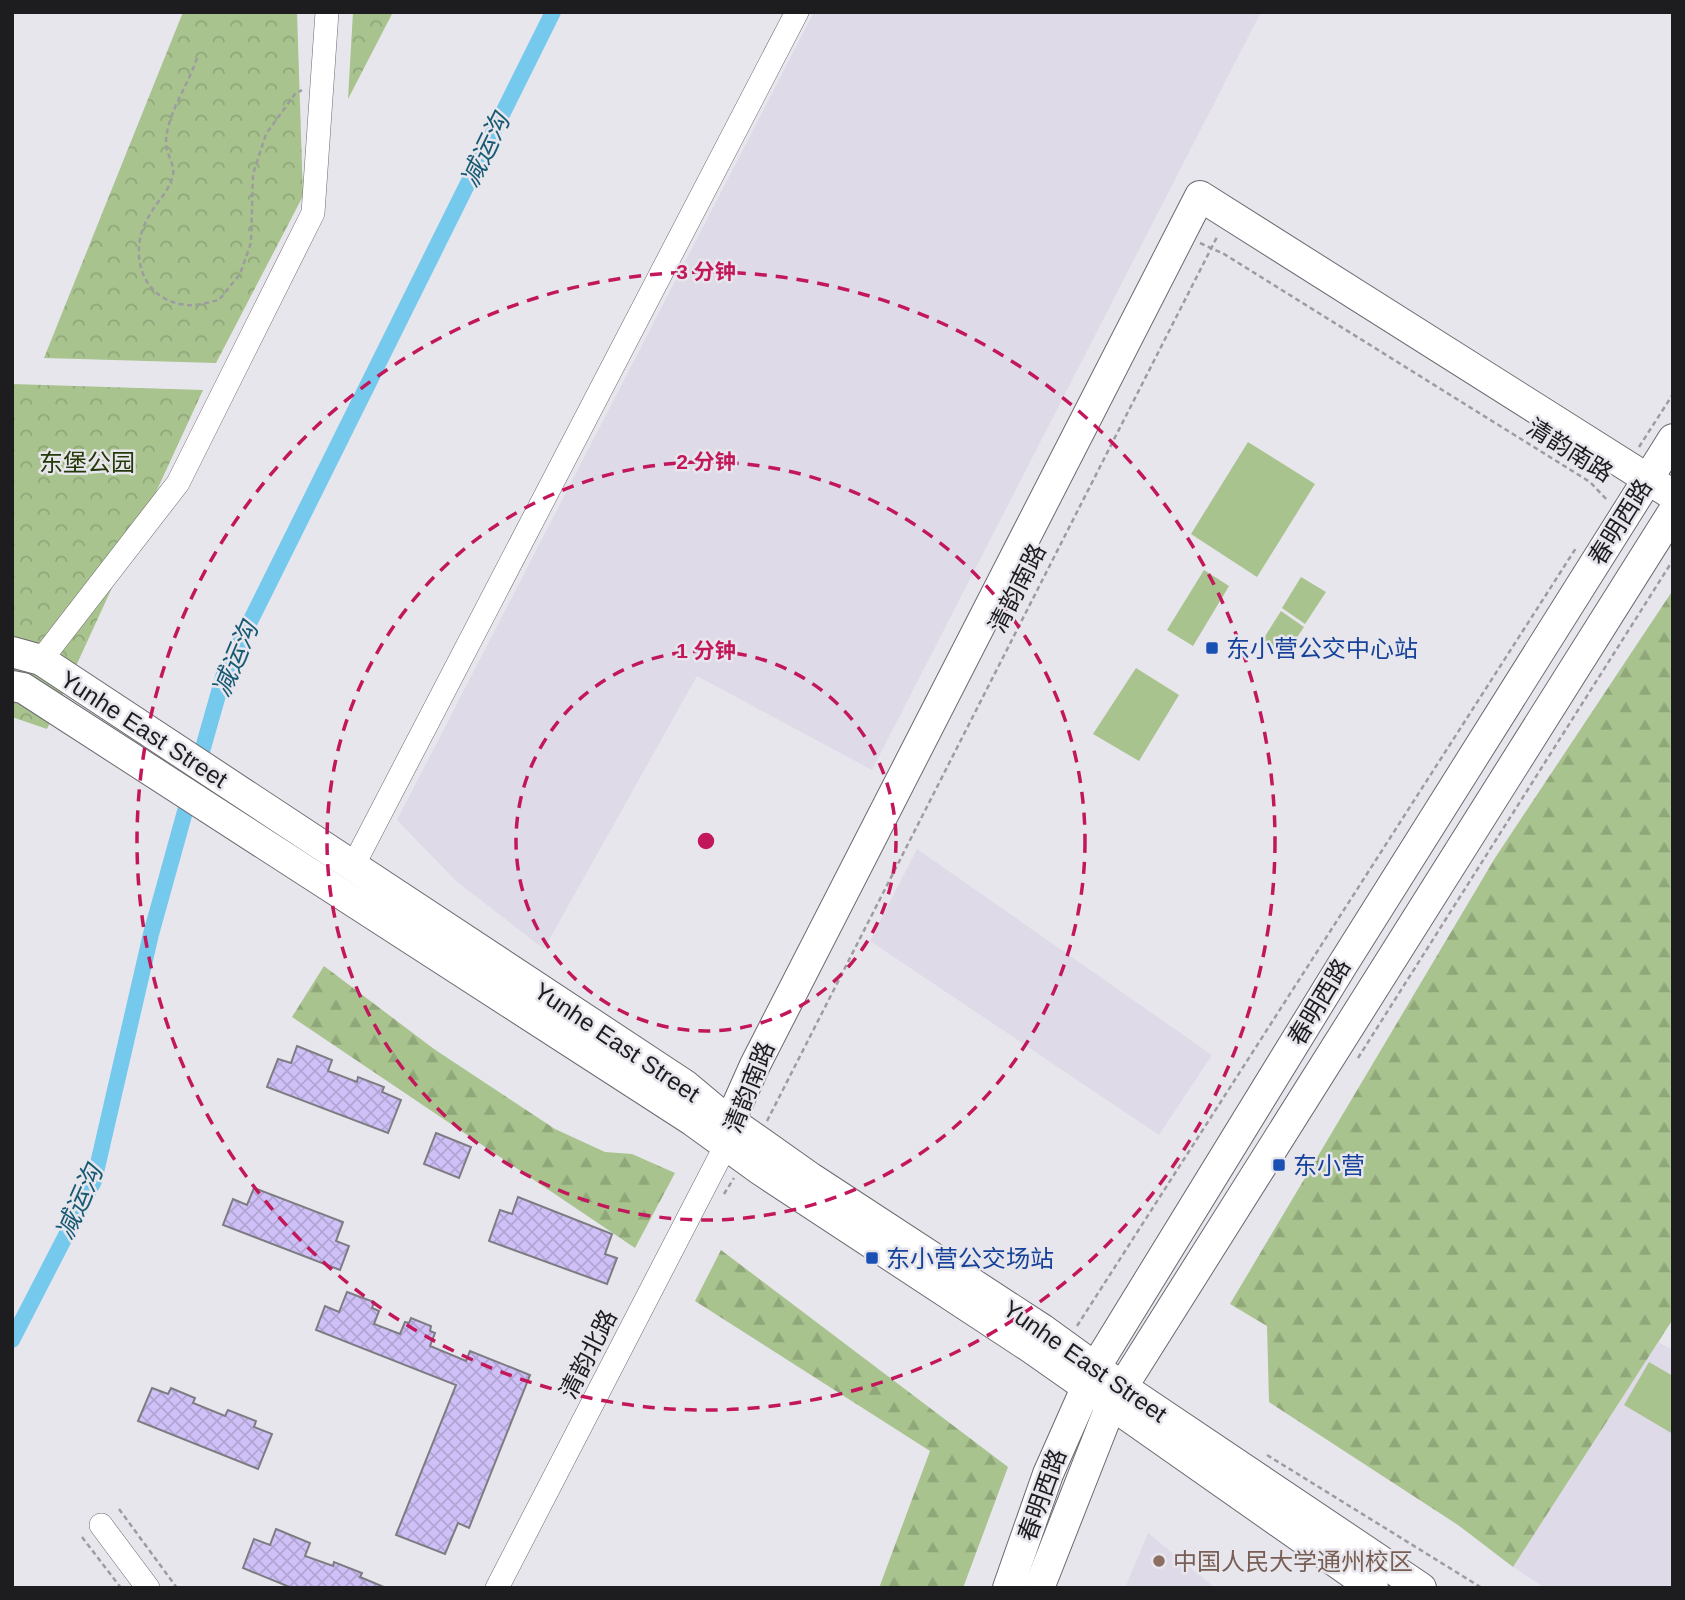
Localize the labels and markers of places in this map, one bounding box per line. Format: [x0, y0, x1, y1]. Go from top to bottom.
place label: 东小营公交中心站 [1226, 635, 1418, 662]
marker: 东小营公交中心站 [1204, 640, 1220, 656]
centre of rings [694, 829, 718, 853]
place label: 东小营 [1293, 1152, 1365, 1179]
marker: 东小营 [1271, 1157, 1287, 1173]
place label: 东小营公交场站 [886, 1245, 1054, 1272]
marker: 东小营公交场站 [864, 1250, 880, 1266]
place label: 中国人民大学通州校区 [1173, 1548, 1413, 1575]
marker: 中国人民大学通州校区 [1151, 1553, 1167, 1569]

